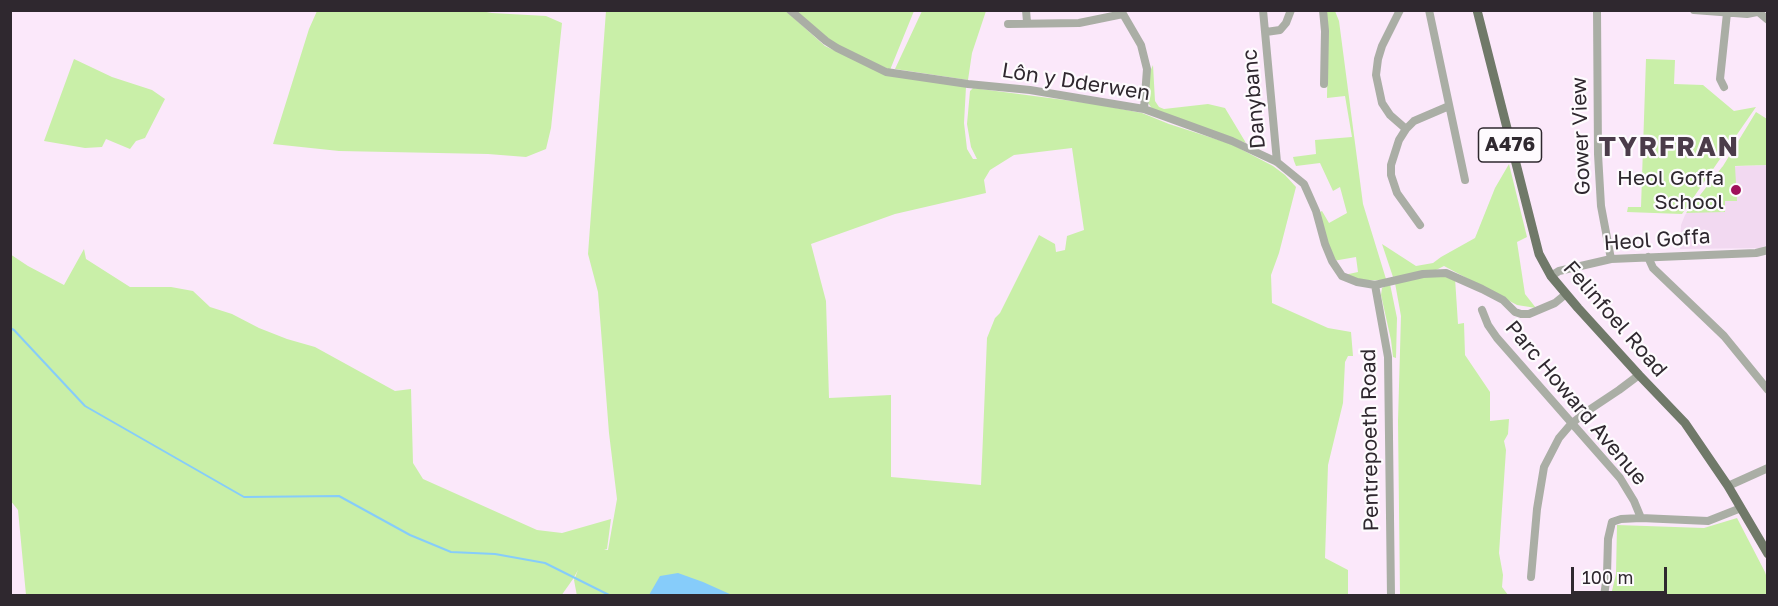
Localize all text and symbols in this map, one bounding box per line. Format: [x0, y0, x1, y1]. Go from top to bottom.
street label: Danybanc [1237, 48, 1271, 150]
street label: Lôn y Dderwen [1000, 58, 1152, 106]
street label: Gower View [1566, 76, 1596, 196]
road number: A476 [1478, 128, 1541, 162]
district label: TYRFRAN [1599, 131, 1739, 163]
place label: Heol Goffa School [1617, 165, 1724, 215]
marker: Heol Goffa School [1729, 183, 1743, 197]
street label: Heol Goffa [1603, 224, 1711, 256]
street label: Felinfoel Road [1558, 256, 1672, 382]
street label: Parc Howard Avenue [1500, 316, 1652, 490]
street label: Pentrepoeth Road [1356, 348, 1384, 532]
scale bar [1574, 555, 1670, 593]
text: 100 m [1582, 566, 1633, 588]

